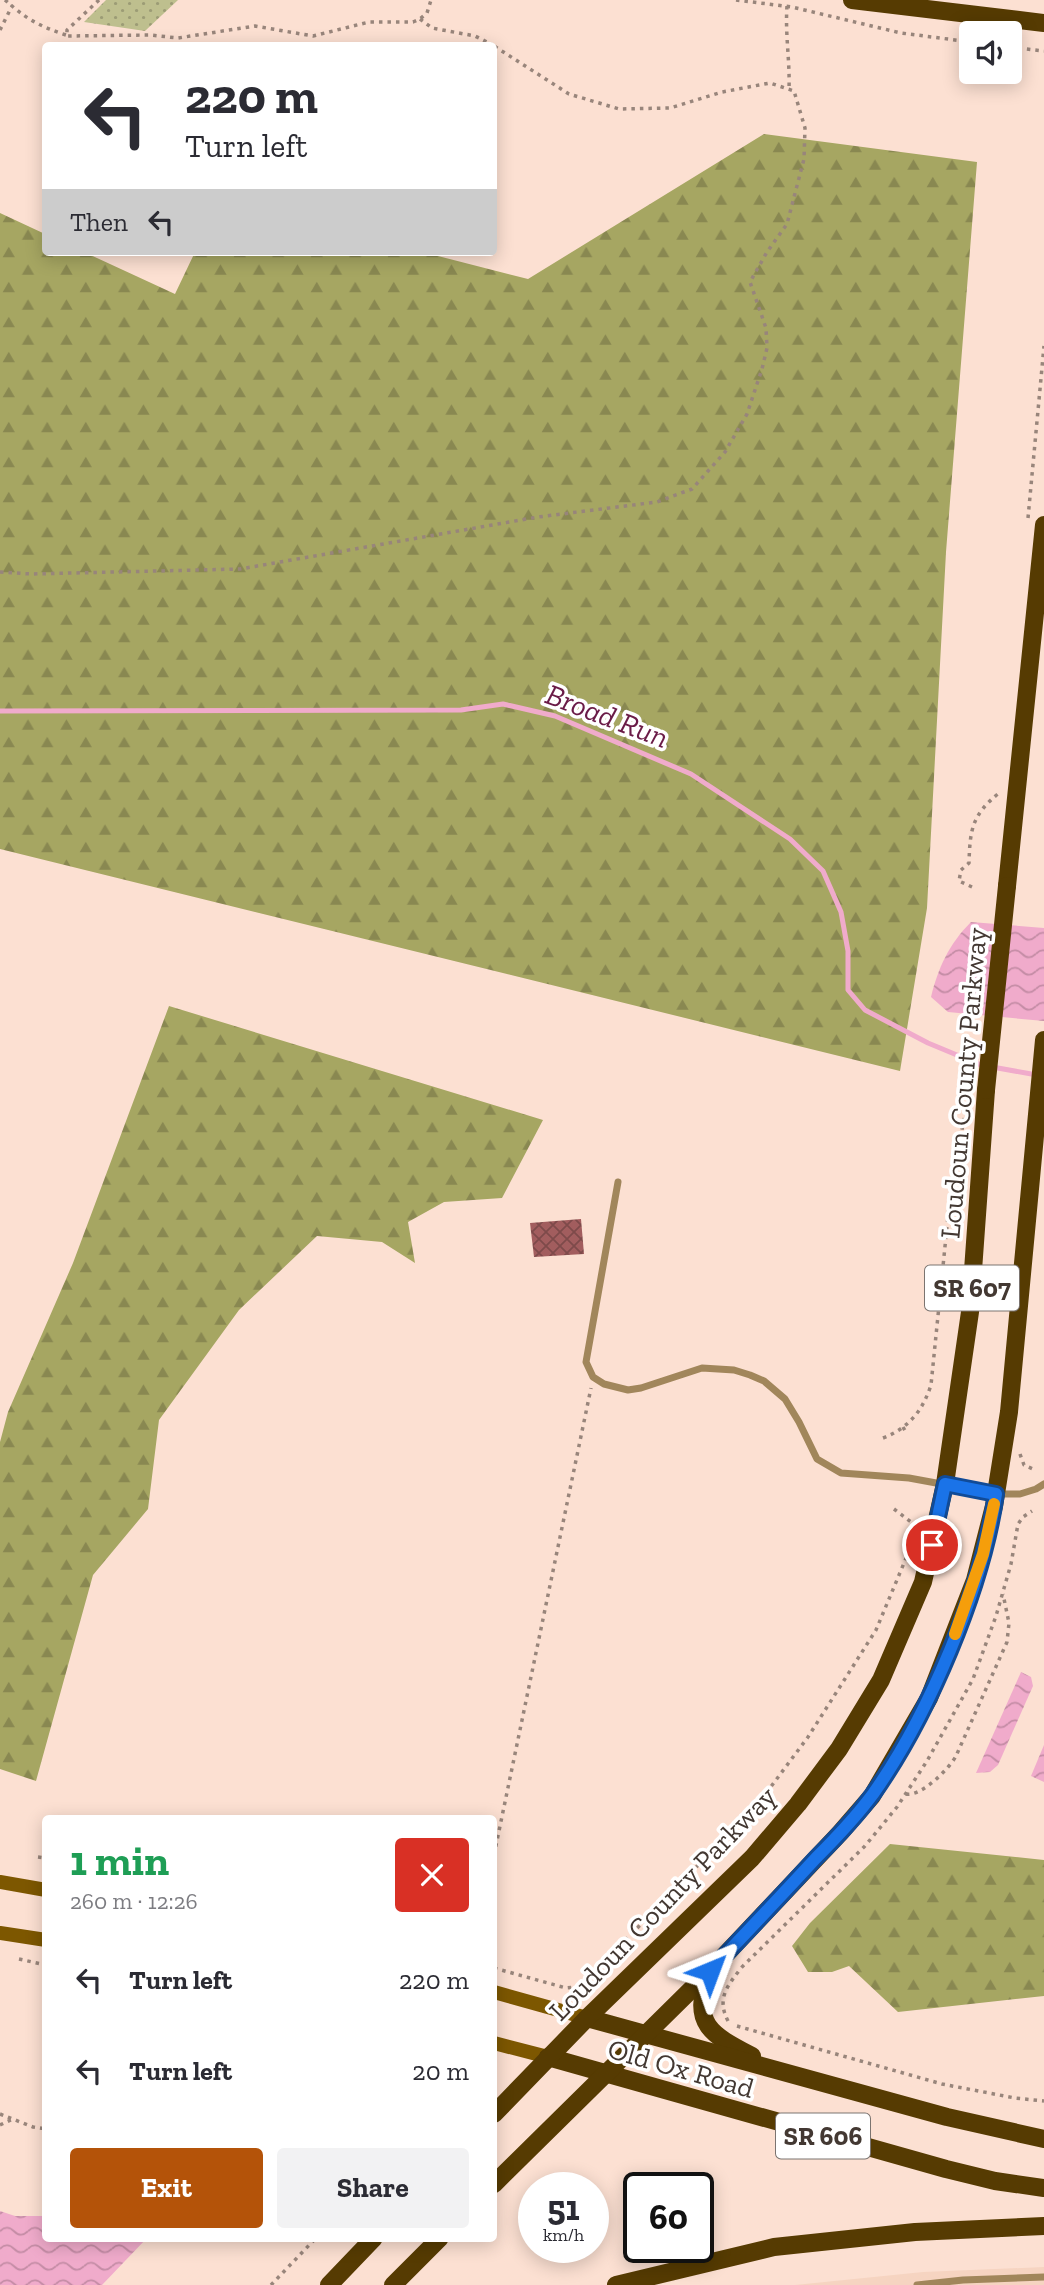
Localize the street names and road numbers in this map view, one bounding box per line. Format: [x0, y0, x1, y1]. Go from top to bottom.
street label: Loudoun County Parkway [933, 925, 994, 1240]
road number: SR 607 [925, 1266, 1019, 1310]
street label: Loudoun County Parkway [542, 1779, 783, 2027]
street label: Old Ox Road [604, 2032, 758, 2105]
road number: SR 606 [776, 2114, 870, 2158]

